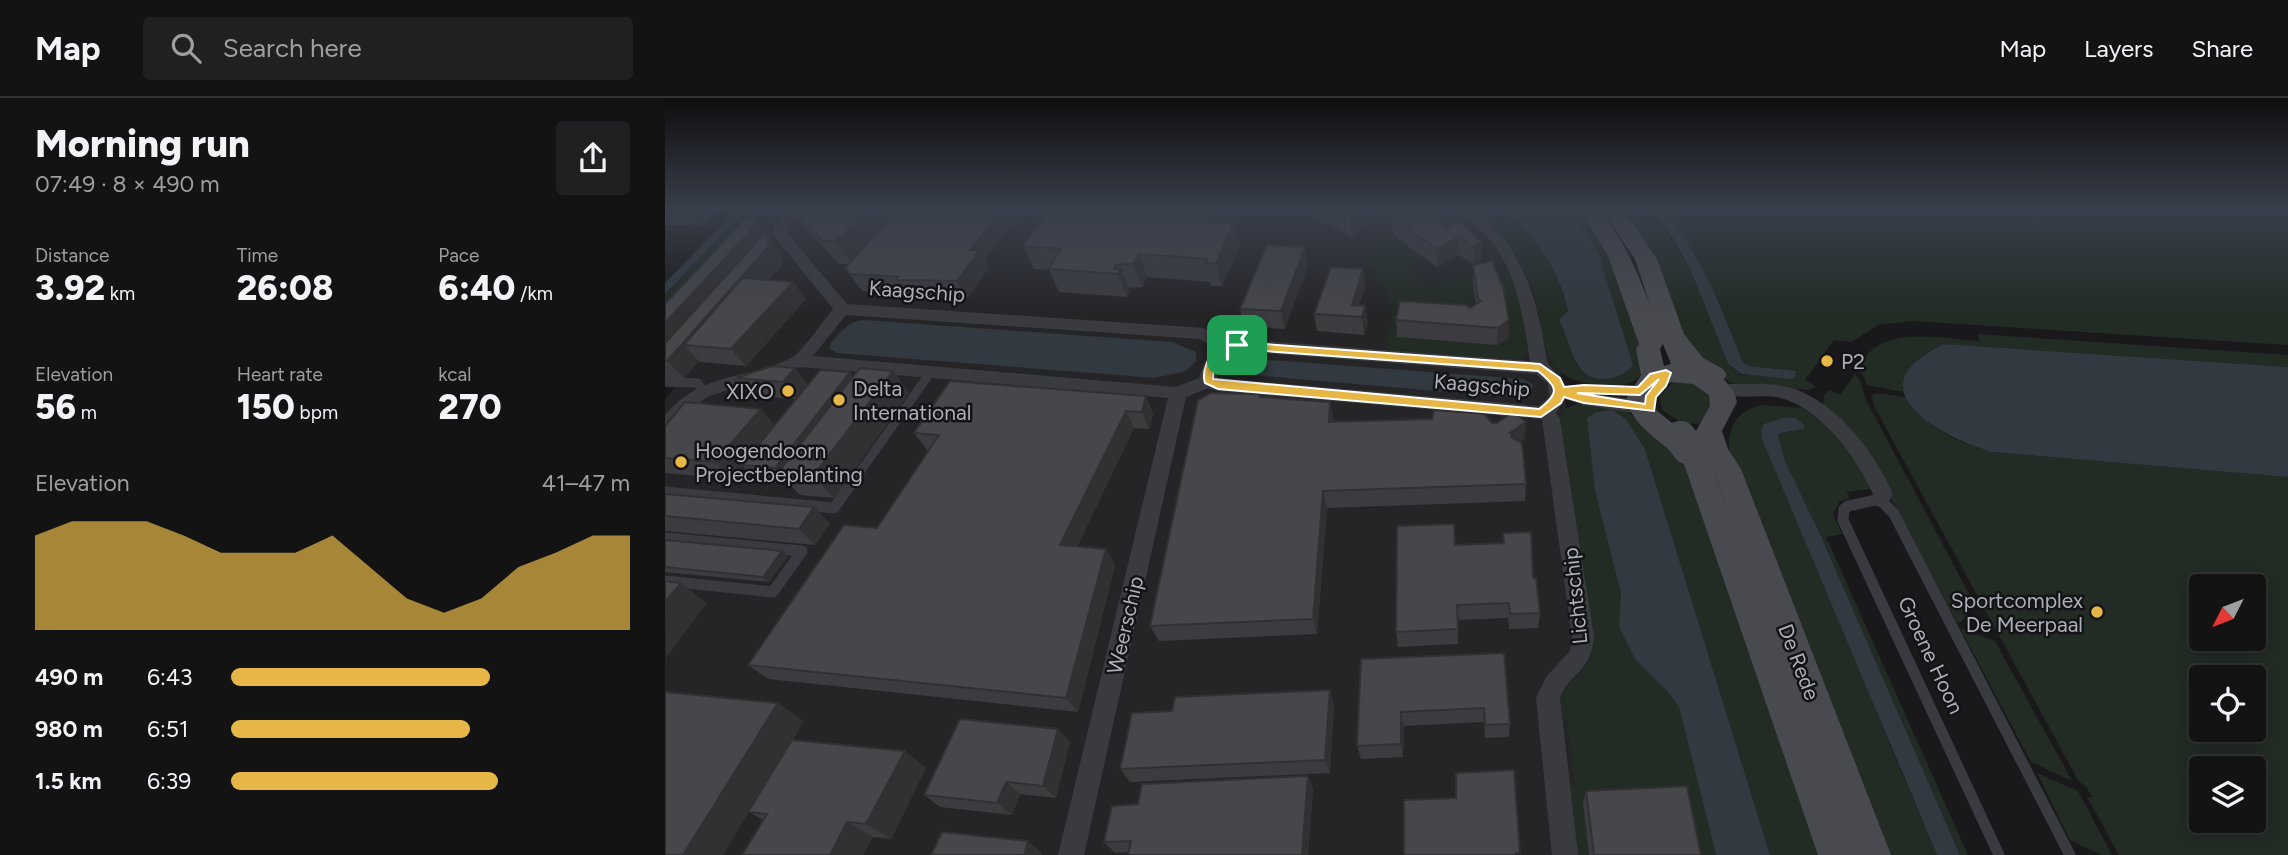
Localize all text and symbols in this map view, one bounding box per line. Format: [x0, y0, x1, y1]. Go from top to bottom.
search box [143, 17, 633, 80]
text: Map [35, 29, 101, 68]
icon: search [167, 29, 205, 67]
text: Search here [223, 32, 362, 64]
text: Map [1999, 34, 2046, 63]
text: Layers [2084, 34, 2153, 63]
text: Share [2191, 34, 2253, 63]
text: Morning run [35, 121, 250, 167]
button: share [556, 121, 630, 195]
text: 07:49 · 8 × 490 m [35, 170, 220, 198]
text: Distance [35, 244, 109, 267]
text: Time [237, 244, 278, 267]
text: Pace [438, 244, 479, 267]
text: 3.92 [35, 267, 105, 309]
text: 26:08 [237, 267, 333, 309]
text: 6:40 [438, 267, 515, 309]
street label: Kaagschip [868, 275, 966, 307]
text: km [105, 282, 135, 305]
text: /km [515, 282, 553, 305]
pin [1207, 315, 1267, 375]
icon: arrive [1218, 326, 1256, 364]
place label: P2 [1841, 349, 1865, 374]
marker: P2 [1819, 353, 1835, 369]
text: Elevation [35, 363, 113, 386]
text: Heart rate [237, 363, 323, 386]
text: kcal [438, 363, 472, 386]
street label: Kaagschip [1433, 368, 1531, 402]
place label: Delta International [853, 376, 971, 425]
place label: XIXO [726, 379, 774, 404]
marker: XIXO [780, 383, 796, 399]
text: 56 [35, 386, 76, 428]
text: 150 [237, 386, 295, 428]
text: 270 [438, 386, 501, 428]
marker: Delta International [831, 392, 847, 408]
text: m [76, 401, 97, 424]
text: bpm [295, 401, 338, 424]
place label: Hoogendoorn Projectbeplanting [695, 438, 863, 487]
marker: Hoogendoorn Projectbeplanting [673, 454, 689, 470]
text: Elevation [35, 469, 130, 497]
text: 41–47 m [542, 469, 630, 497]
street label: Lichtschip [1558, 546, 1592, 646]
street label: Weerschip [1102, 574, 1148, 676]
north arrow [2189, 574, 2266, 651]
map controls [2189, 574, 2266, 833]
place label: Sportcomplex De Meerpaal [1951, 588, 2083, 637]
street label: Groene Hoon [1893, 592, 1969, 718]
marker: Sportcomplex De Meerpaal [2089, 604, 2105, 620]
street label: De Rede [1773, 620, 1825, 704]
text: 490 m [35, 663, 103, 691]
text: 6:43 [147, 663, 193, 691]
button: locate [2189, 665, 2266, 742]
text: 980 m [35, 715, 103, 743]
text: 6:51 [147, 715, 189, 743]
button: layers [2189, 756, 2266, 833]
text: 1.5 km [35, 767, 102, 795]
text: 6:39 [147, 767, 191, 795]

